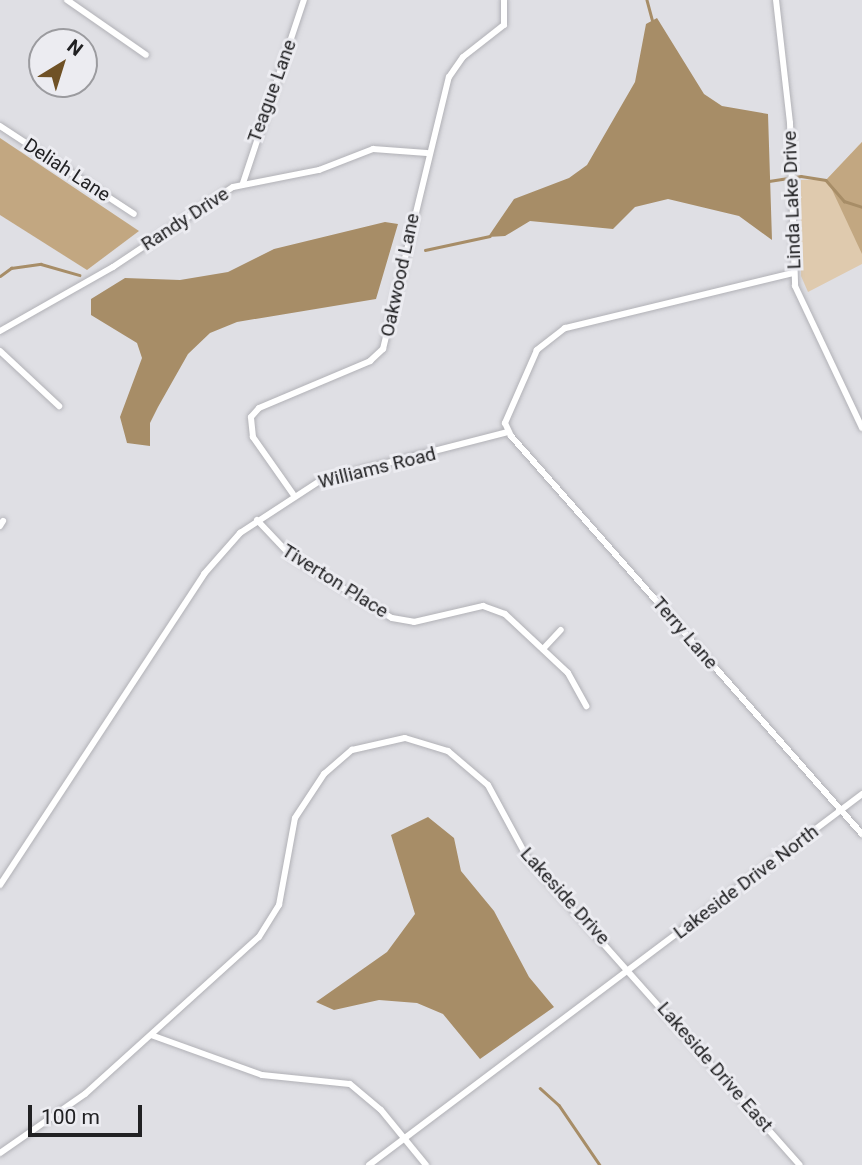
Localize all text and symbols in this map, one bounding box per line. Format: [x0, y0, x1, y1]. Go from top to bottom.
north arrow [28, 28, 98, 98]
text: N [63, 34, 87, 61]
street label: Teague Lane [243, 36, 301, 146]
street label: Linda Lake Drive [778, 130, 806, 270]
street label: Deliah Lane [20, 134, 114, 206]
street label: Randy Drive [137, 182, 233, 256]
street label: Oakwood Lane [376, 211, 424, 339]
street label: Williams Road [316, 442, 438, 494]
street label: Tiverton Place [278, 539, 392, 623]
street label: Terry Lane [647, 592, 723, 674]
street label: Lakeside Drive North [669, 820, 823, 944]
street label: Lakeside Drive [515, 843, 615, 949]
street label: Lakeside Drive East [652, 997, 778, 1137]
scale bar [32, 1092, 145, 1136]
text: 100 m [41, 1105, 100, 1129]

